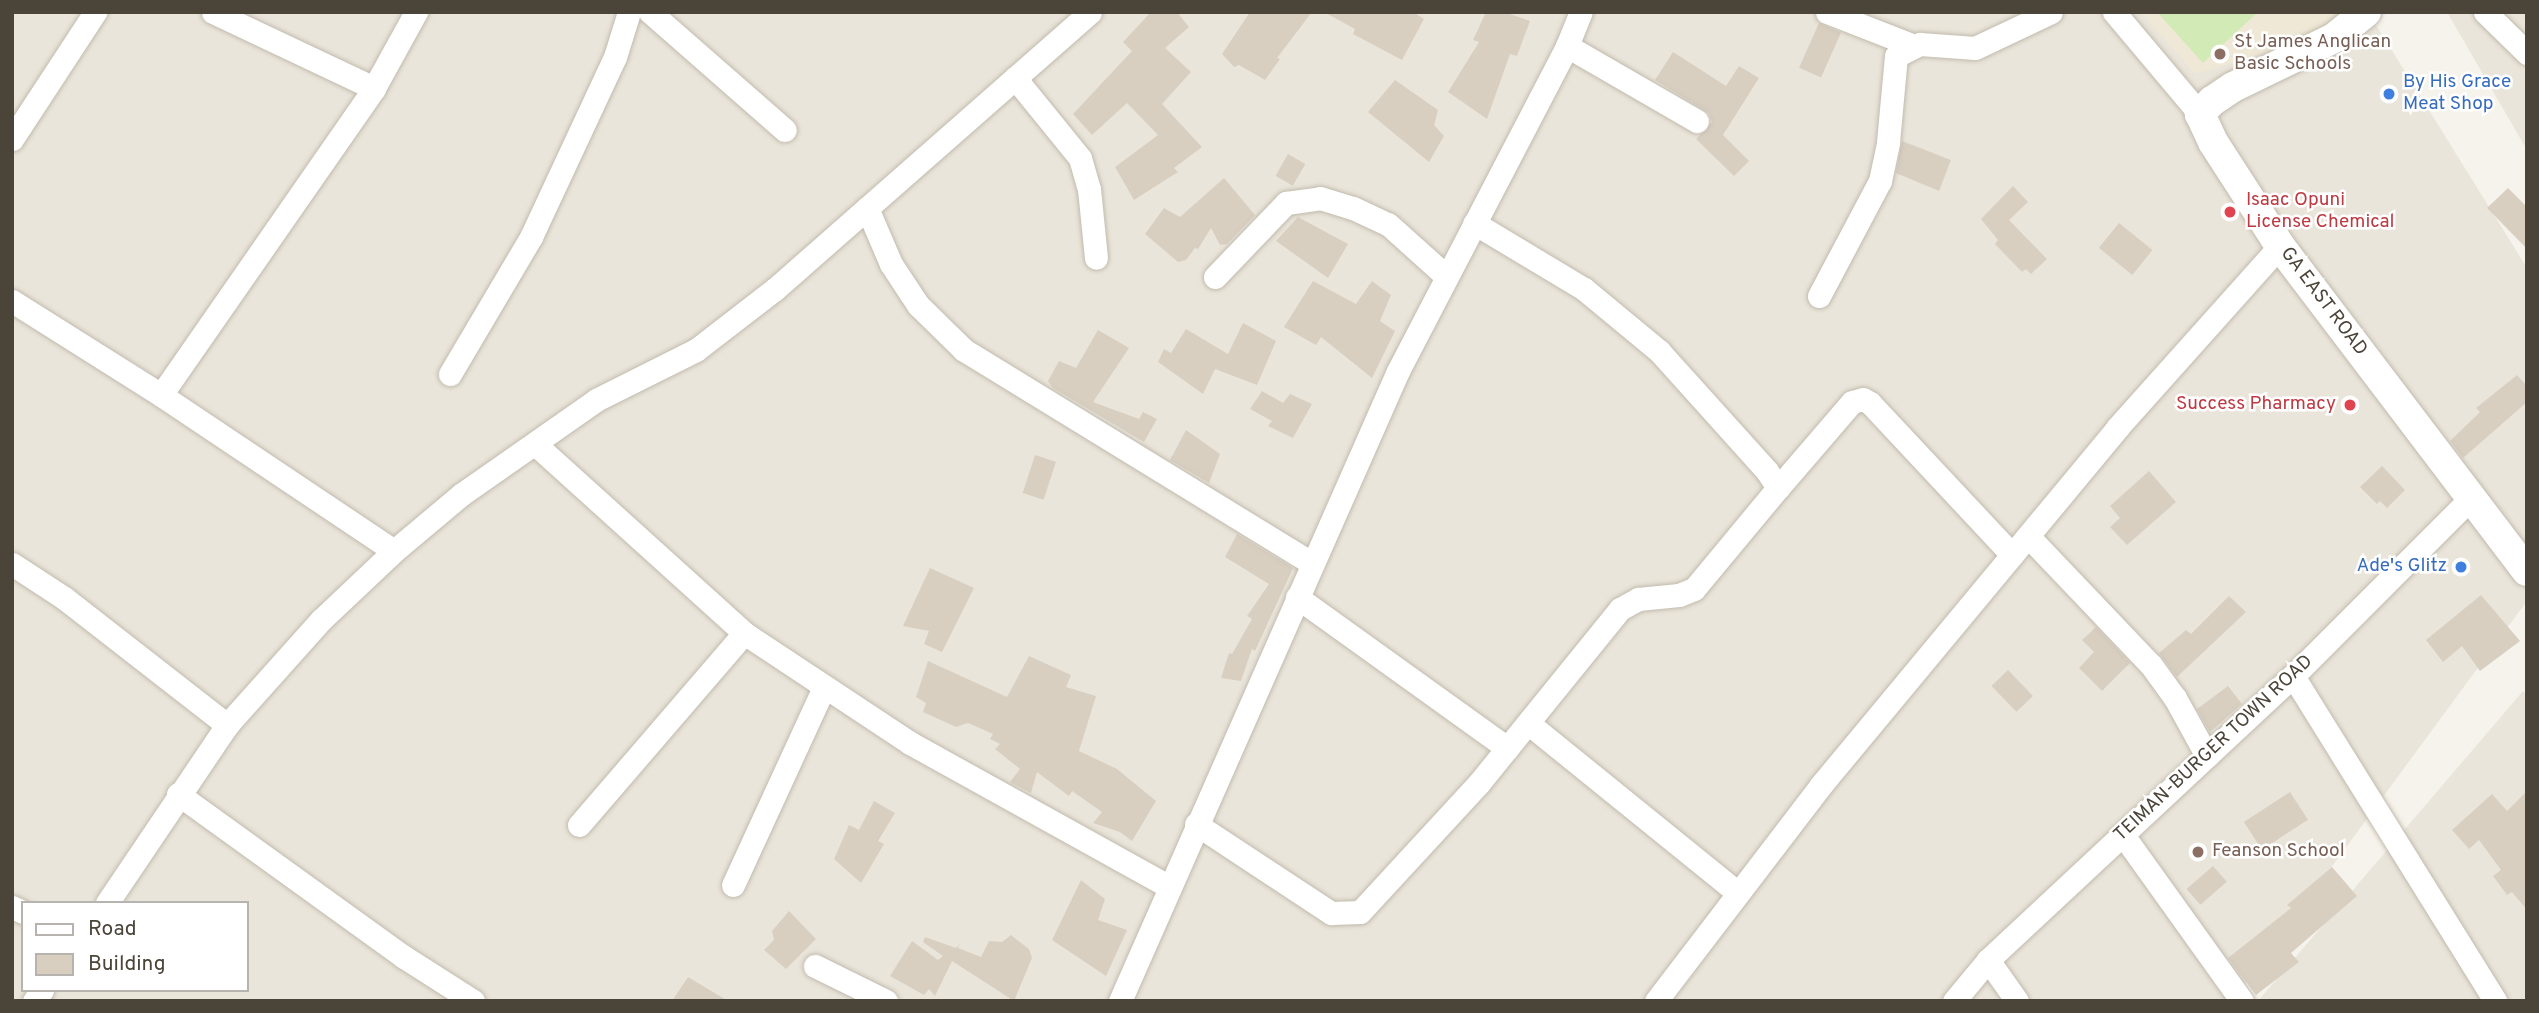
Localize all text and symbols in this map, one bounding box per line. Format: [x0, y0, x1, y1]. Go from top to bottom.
place label: St James Anglican Basic Schools [2234, 32, 2392, 76]
marker: St James Anglican Basic Schools [2212, 46, 2228, 62]
place label: By His Grace Meat Shop [2403, 72, 2511, 116]
marker: By His Grace Meat Shop [2381, 86, 2397, 102]
place label: Isaac Opuni License Chemical [2246, 190, 2395, 234]
marker: Isaac Opuni License Chemical [2220, 202, 2240, 222]
street label: GA EAST ROAD [2274, 243, 2372, 361]
place label: Success Pharmacy [2176, 394, 2336, 416]
marker: Success Pharmacy [2342, 397, 2358, 413]
place label: Ade's Glitz [2356, 556, 2447, 578]
marker: Ade's Glitz [2453, 559, 2469, 575]
street label: TEIMAN-BURGER TOWN ROAD [2110, 651, 2318, 847]
place label: Feanson School [2212, 841, 2345, 863]
marker: Feanson School [2190, 844, 2206, 860]
legend [21, 901, 248, 992]
text: Road [88, 916, 137, 943]
text: Building [88, 951, 166, 978]

